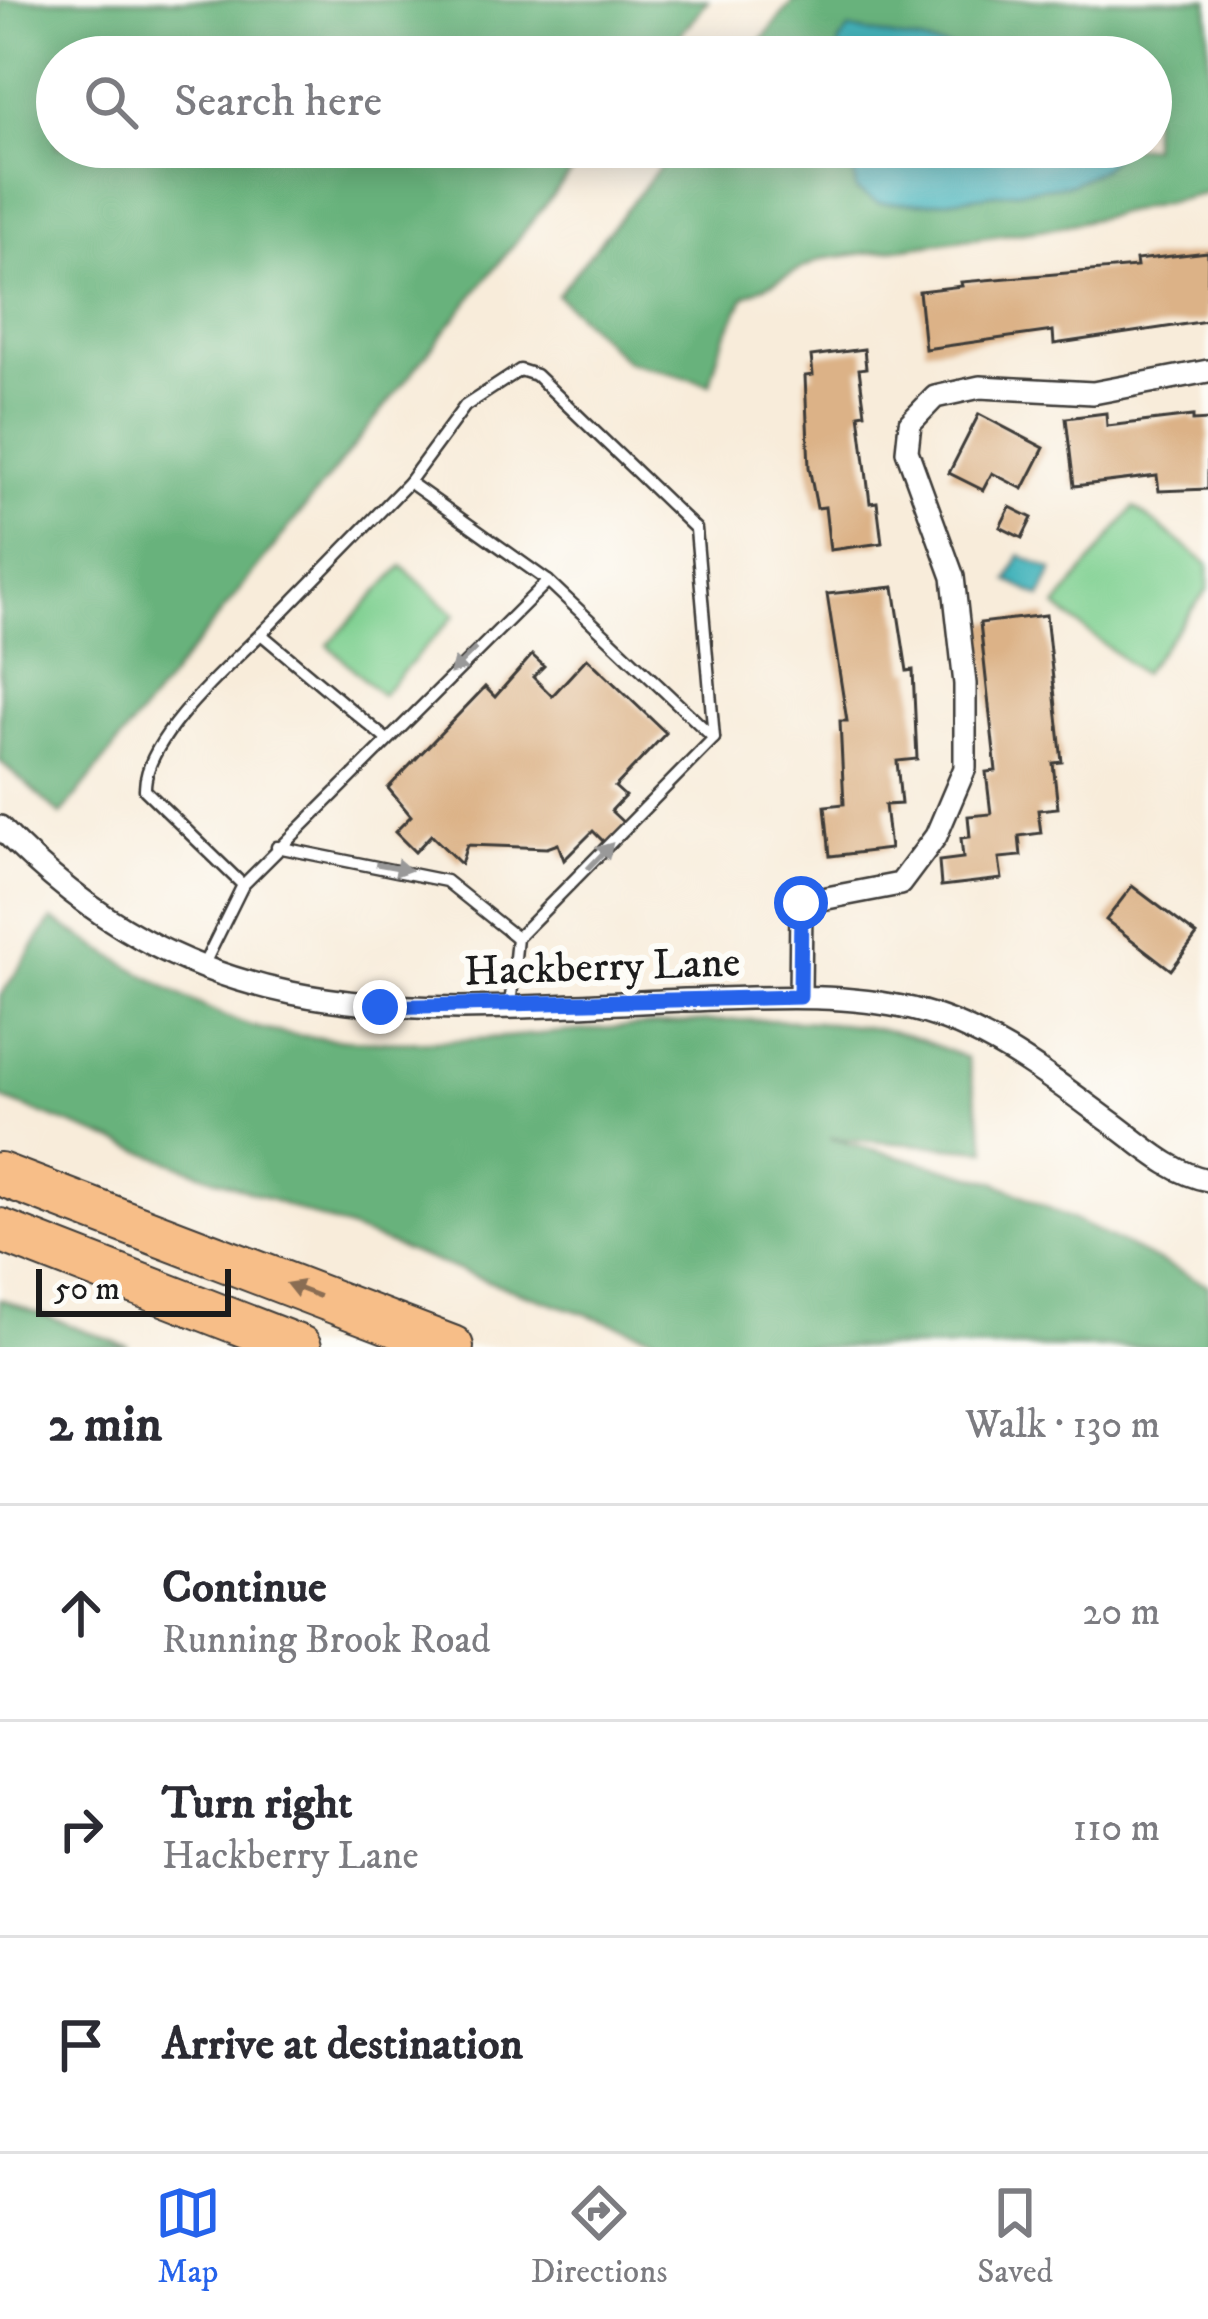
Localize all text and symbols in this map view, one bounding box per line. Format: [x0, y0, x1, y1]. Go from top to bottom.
search box [36, 36, 1172, 168]
icon: search [78, 69, 144, 135]
text: Search here [174, 74, 382, 130]
one-way arrow [449, 647, 478, 675]
one-way arrow [586, 842, 614, 870]
one-way arrow [374, 859, 412, 877]
route start [774, 876, 828, 930]
street label: Hackberry Lane [463, 937, 741, 999]
route end [353, 980, 407, 1034]
scale bar [36, 1263, 231, 1316]
text: 50 m [54, 1269, 120, 1310]
one-way arrow [285, 1280, 321, 1299]
text: 2 min [48, 1393, 162, 1457]
text: Walk · 130 m [965, 1401, 1160, 1450]
text: Continue [162, 1560, 327, 1616]
icon: ahead [48, 1580, 114, 1646]
text: 20 m [1082, 1588, 1160, 1637]
text: Running Brook Road [162, 1616, 491, 1665]
text: Turn right [162, 1776, 352, 1832]
icon: right [48, 1796, 114, 1862]
text: 110 m [1073, 1804, 1160, 1853]
text: Hackberry Lane [162, 1832, 419, 1881]
icon: arrive [48, 2012, 114, 2078]
text: Arrive at destination [162, 2017, 523, 2073]
tab: Map [155, 2180, 221, 2293]
tab: Directions [531, 2180, 667, 2293]
tab: Saved [977, 2180, 1053, 2293]

